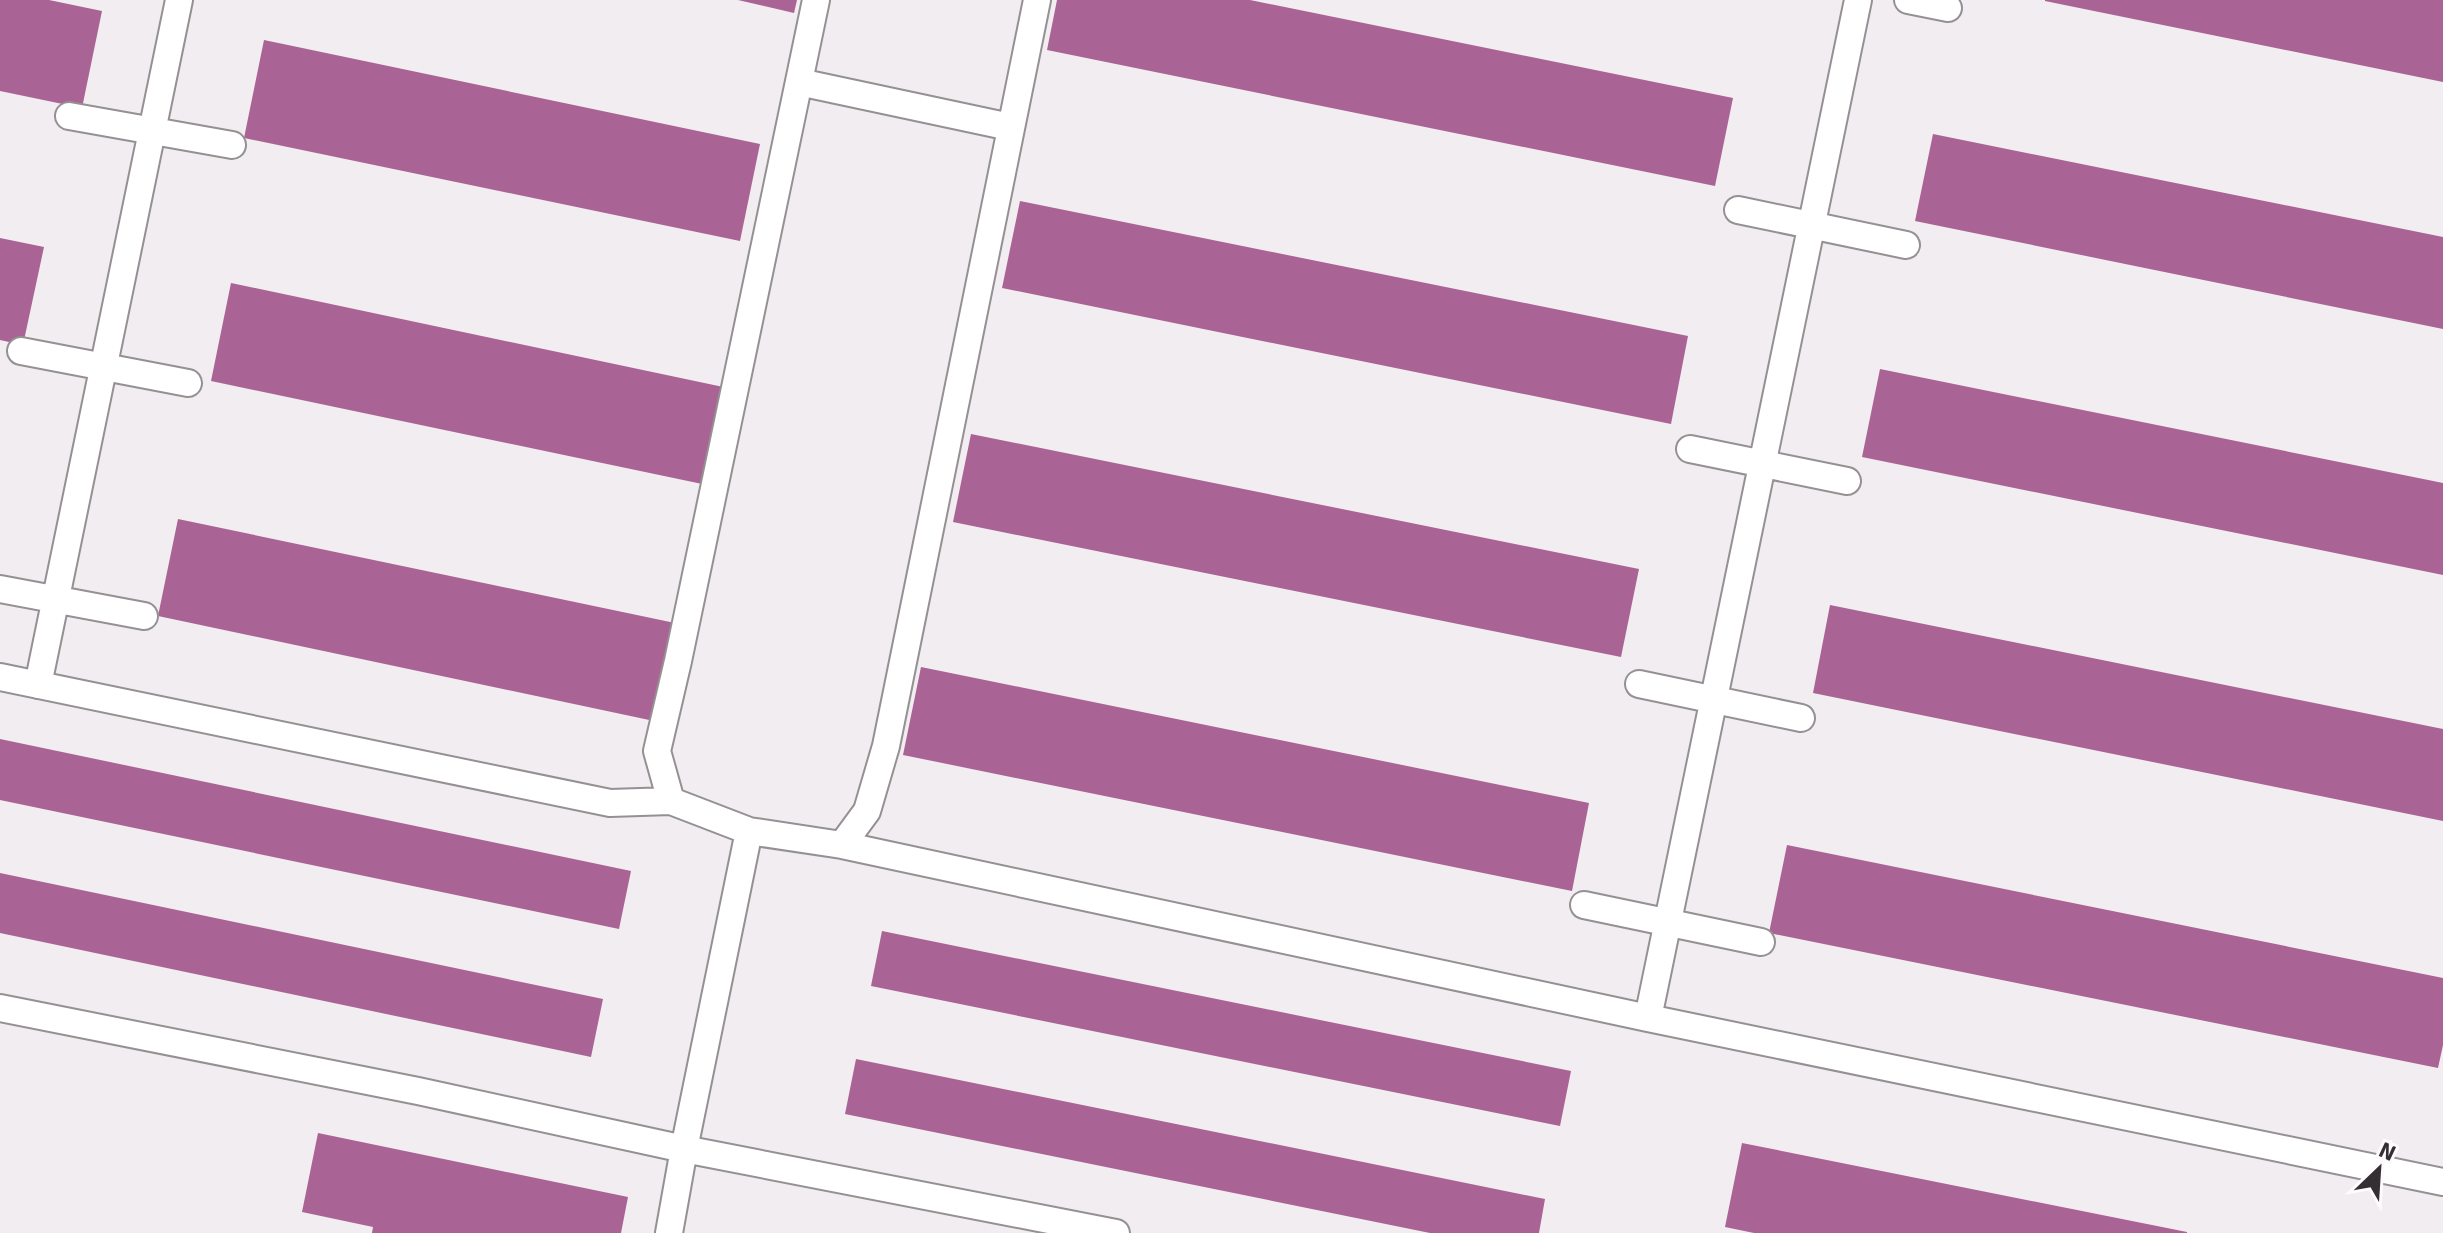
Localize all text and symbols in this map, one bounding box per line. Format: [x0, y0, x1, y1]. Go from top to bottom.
north arrow [2339, 1129, 2419, 1209]
text: N [2375, 1136, 2400, 1167]

